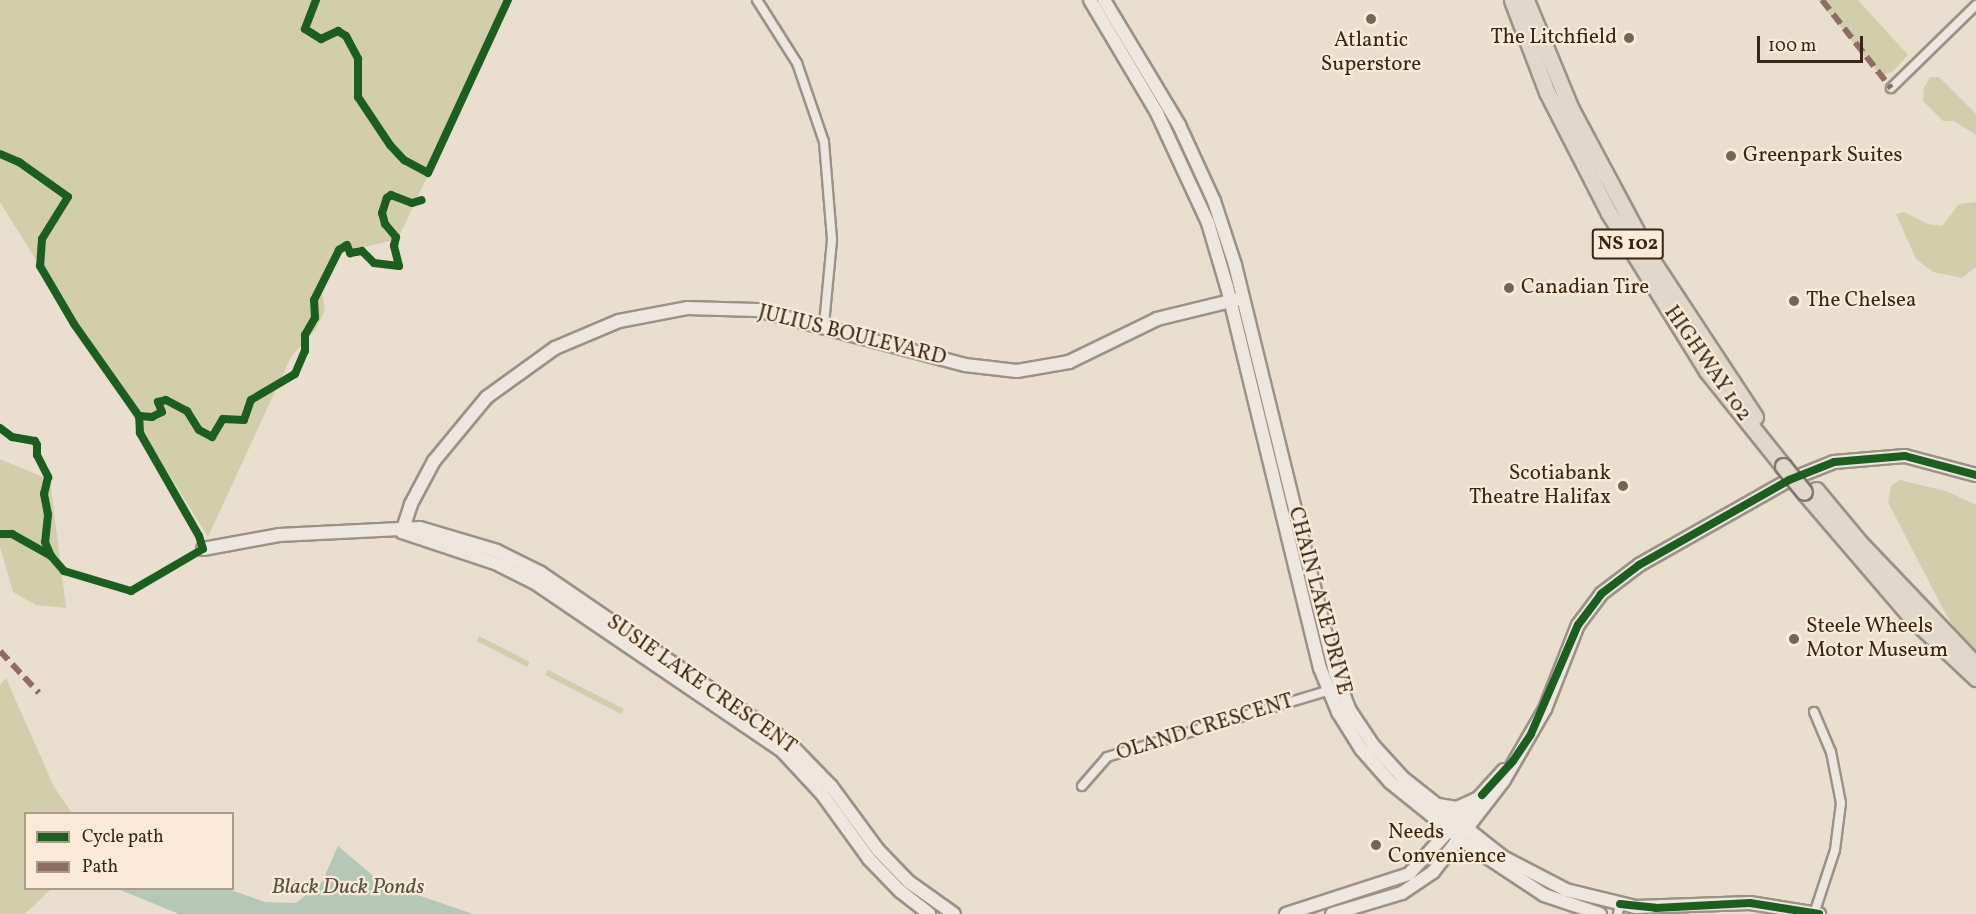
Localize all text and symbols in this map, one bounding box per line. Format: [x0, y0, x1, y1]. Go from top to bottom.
marker: Atlantic Superstore [1364, 12, 1378, 26]
scale bar [1760, 24, 1866, 62]
place label: The Litchfield [1491, 25, 1617, 51]
place label: Atlantic Superstore [1321, 28, 1421, 78]
marker: The Litchfield [1622, 31, 1636, 45]
text: 100 m [1768, 34, 1817, 59]
place label: Greenpark Suites [1743, 143, 1902, 169]
marker: Greenpark Suites [1724, 149, 1738, 163]
road number: NS 102 [1590, 227, 1666, 261]
place label: Canadian Tire [1521, 275, 1650, 301]
marker: Canadian Tire [1502, 281, 1516, 295]
place label: The Chelsea [1806, 288, 1916, 314]
marker: The Chelsea [1787, 294, 1801, 308]
street label: JULIUS BOULEVARD [755, 300, 949, 372]
street label: HIGHWAY 102 [1658, 301, 1756, 427]
place label: Scotiabank Theatre Halifax [1469, 461, 1611, 511]
marker: Scotiabank Theatre Halifax [1616, 479, 1630, 493]
street label: CHAIN LAKE DRIVE [1282, 504, 1356, 698]
street label: SUSIE LAKE CRESCENT [601, 610, 801, 760]
place label: Steele Wheels Motor Museum [1806, 614, 1948, 664]
marker: Steele Wheels Motor Museum [1787, 632, 1801, 646]
street label: OLAND CRESCENT [1114, 689, 1296, 767]
legend [24, 812, 234, 890]
place label: Needs Convenience [1388, 820, 1506, 870]
text: Cycle path [82, 825, 164, 850]
marker: Needs Convenience [1369, 838, 1383, 852]
text: Path [82, 855, 118, 880]
water label: Black Duck Ponds [272, 875, 424, 901]

